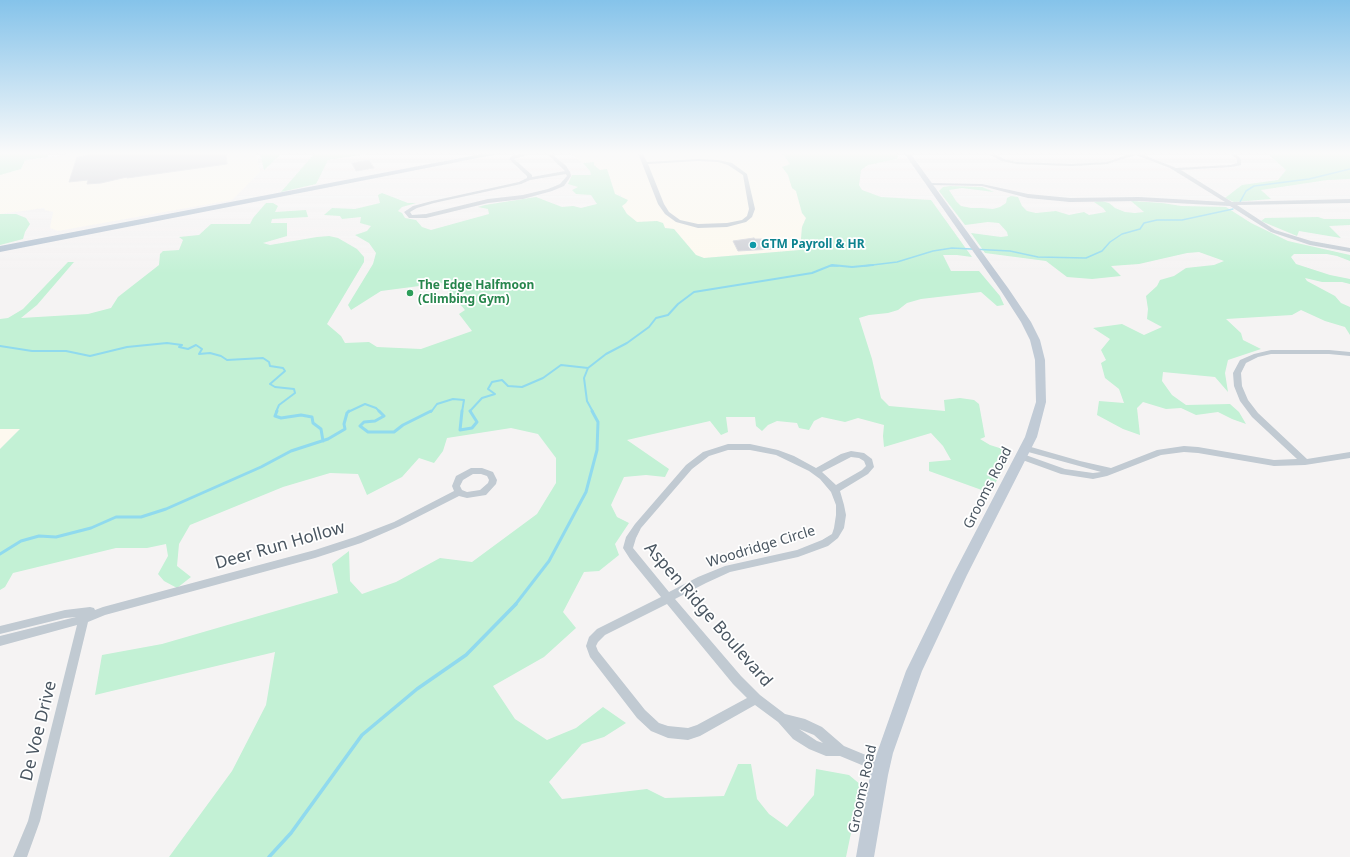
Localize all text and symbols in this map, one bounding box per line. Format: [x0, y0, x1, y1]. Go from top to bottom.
place label: GTM Payroll & HR [761, 238, 865, 252]
marker: GTM Payroll & HR [748, 240, 758, 250]
place label: The Edge Halfmoon (Climbing Gym) [418, 279, 534, 307]
marker: The Edge Halfmoon (Climbing Gym) [405, 288, 415, 298]
street label: Grooms Road [960, 444, 1016, 532]
street label: Deer Run Hollow [213, 518, 347, 574]
street label: Woodridge Circle [705, 523, 817, 571]
street label: Aspen Ridge Boulevard [640, 539, 776, 691]
street label: De Voe Drive [17, 679, 61, 783]
street label: Grooms Road [845, 743, 881, 835]

